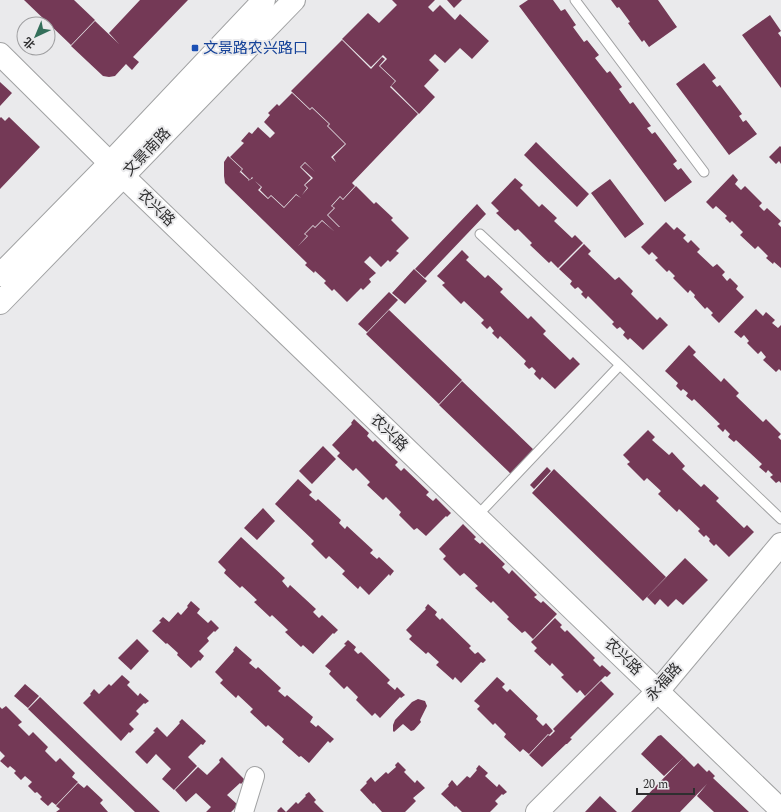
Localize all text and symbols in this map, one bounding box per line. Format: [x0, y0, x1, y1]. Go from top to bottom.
north arrow [16, 16, 56, 56]
text: 北 [20, 33, 39, 53]
place label: 文景路农兴路口 [203, 37, 308, 60]
marker: 文景路农兴路口 [190, 43, 200, 53]
street label: 文景南路 [118, 122, 176, 182]
street label: 农兴路 [132, 184, 180, 232]
street label: 农兴路 [365, 409, 413, 457]
street label: 农兴路 [599, 633, 647, 681]
street label: 永福路 [640, 658, 688, 706]
scale bar [637, 770, 694, 796]
text: 20 m [643, 775, 668, 794]

